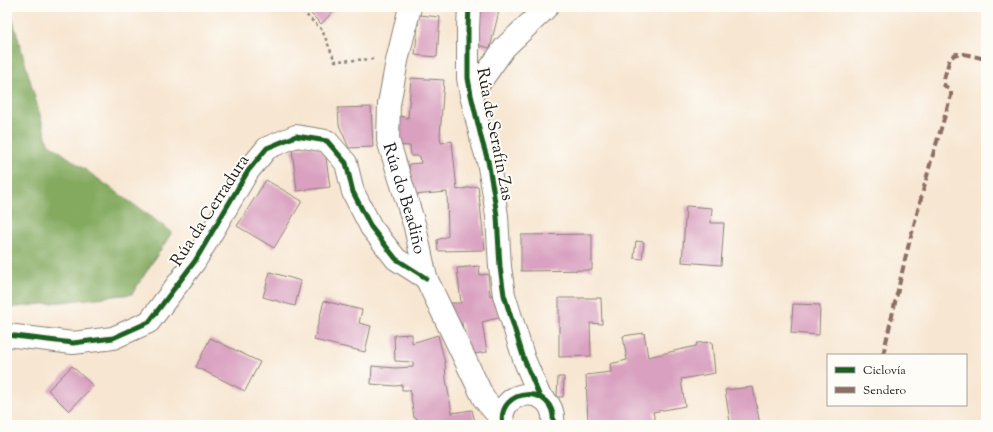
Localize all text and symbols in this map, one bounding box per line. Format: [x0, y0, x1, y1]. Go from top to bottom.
street label: Rúa de Serafín Zas [469, 66, 519, 203]
street label: Rúa do Beadiño [376, 140, 431, 257]
street label: Rúa da Cerradura [165, 150, 256, 272]
legend [827, 354, 967, 406]
text: Ciclovía [863, 362, 906, 380]
text: Sendero [863, 382, 906, 400]

